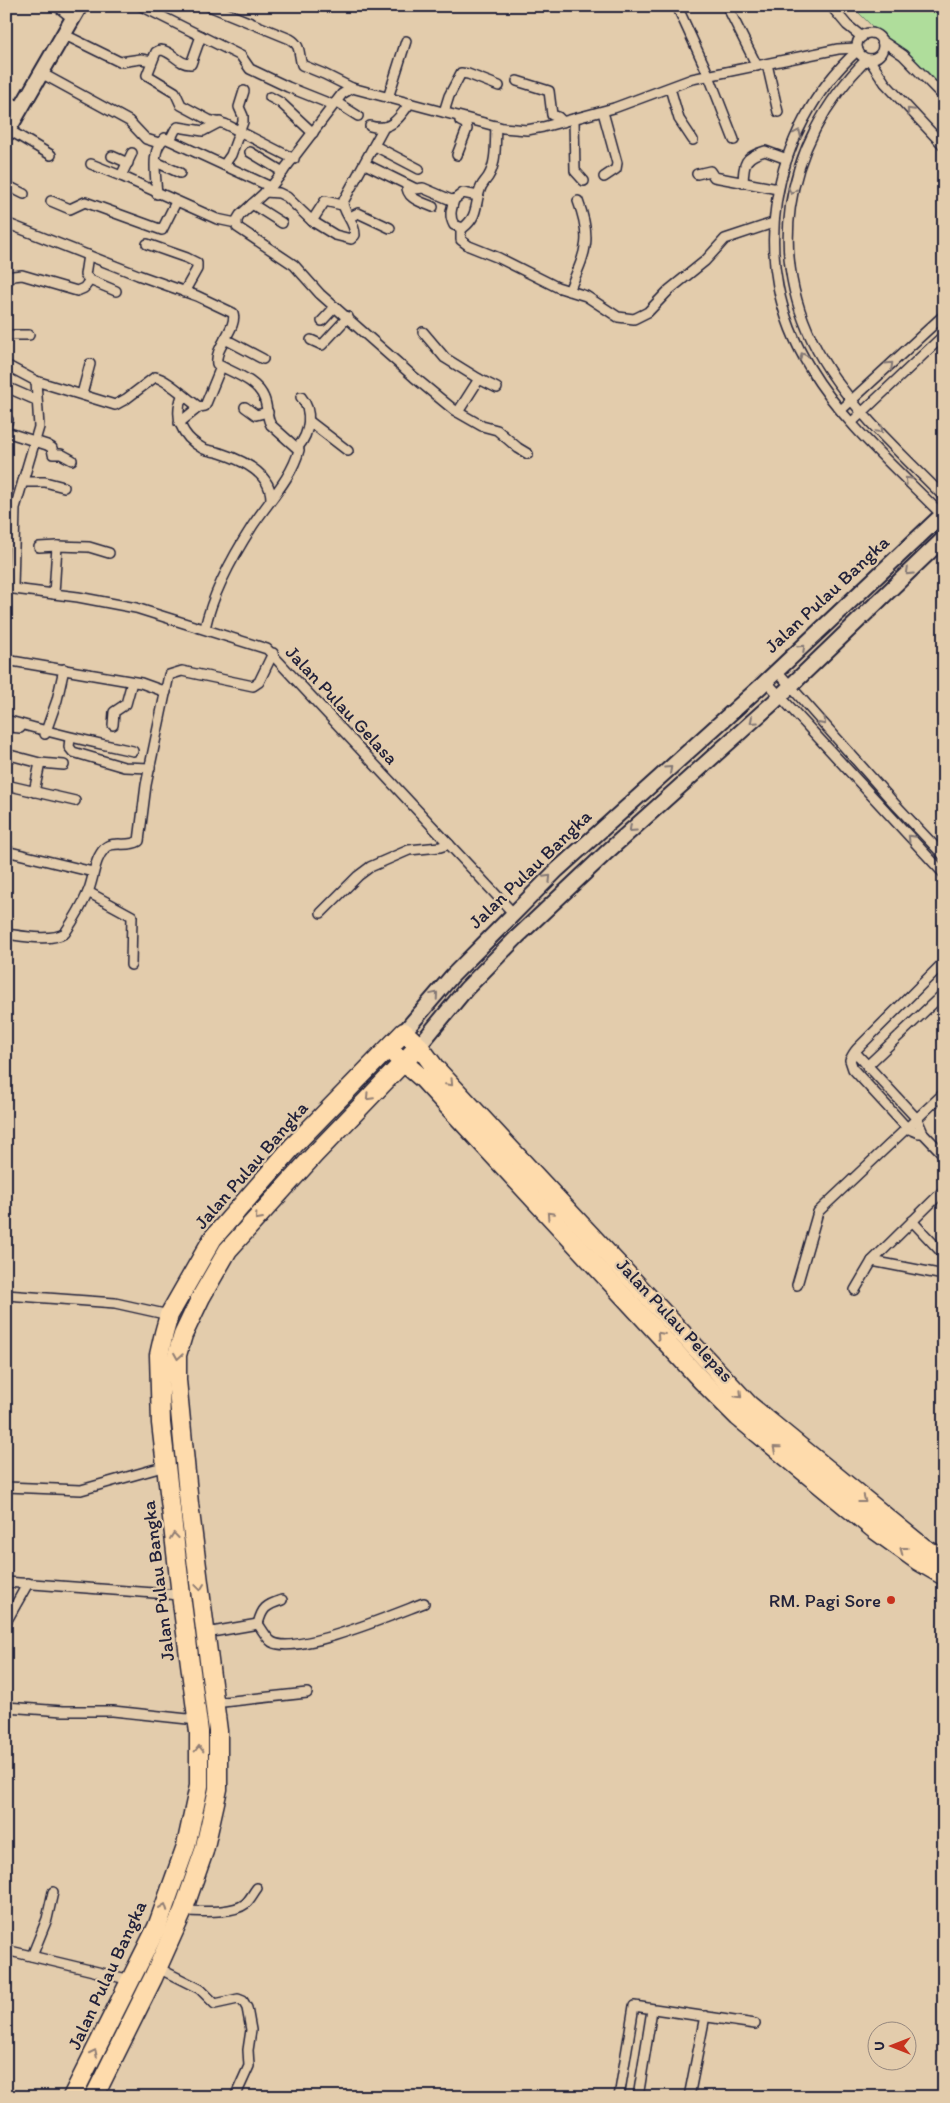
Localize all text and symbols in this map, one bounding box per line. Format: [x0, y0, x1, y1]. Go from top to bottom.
one-way arrow [907, 107, 916, 116]
one-way arrow [792, 129, 802, 138]
one-way arrow [788, 186, 798, 195]
one-way arrow [799, 352, 809, 361]
one-way arrow [884, 362, 893, 371]
one-way arrow [874, 425, 883, 434]
one-way arrow [905, 477, 914, 486]
street label: Jalan Pulau Bangka [760, 530, 894, 658]
one-way arrow [905, 566, 914, 575]
street label: Jalan Pulau Gelasa [281, 641, 403, 769]
one-way arrow [796, 645, 805, 654]
one-way arrow [750, 715, 759, 724]
one-way arrow [817, 717, 826, 726]
one-way arrow [663, 766, 672, 775]
street label: Jalan Pulau Bangka [464, 805, 596, 933]
one-way arrow [629, 823, 638, 832]
one-way arrow [908, 835, 917, 844]
one-way arrow [542, 875, 551, 884]
one-way arrow [430, 992, 438, 1001]
one-way arrow [444, 1078, 453, 1087]
one-way arrow [366, 1092, 375, 1101]
street label: Jalan Pulau Bangka [189, 1096, 313, 1234]
one-way arrow [255, 1211, 264, 1220]
one-way arrow [547, 1212, 556, 1221]
street label: Jalan Pulau Pelepas [612, 1253, 738, 1387]
one-way arrow [657, 1332, 666, 1341]
one-way arrow [174, 1351, 184, 1360]
one-way arrow [733, 1389, 742, 1398]
one-way arrow [773, 1446, 782, 1454]
one-way arrow [857, 1494, 866, 1502]
street label: Jalan Pulau Bangka [137, 1499, 179, 1663]
one-way arrow [169, 1532, 180, 1540]
one-way arrow [899, 1547, 909, 1556]
one-way arrow [194, 1583, 205, 1591]
place label: RM. Pagi Sore [769, 1589, 881, 1612]
marker: RM. Pagi Sore [885, 1594, 897, 1606]
one-way arrow [194, 1745, 204, 1753]
street label: Jalan Pulau Bangka [62, 1897, 152, 2053]
one-way arrow [158, 1903, 168, 1911]
north arrow [868, 2020, 918, 2070]
text: U [871, 2041, 888, 2051]
one-way arrow [88, 2049, 98, 2058]

